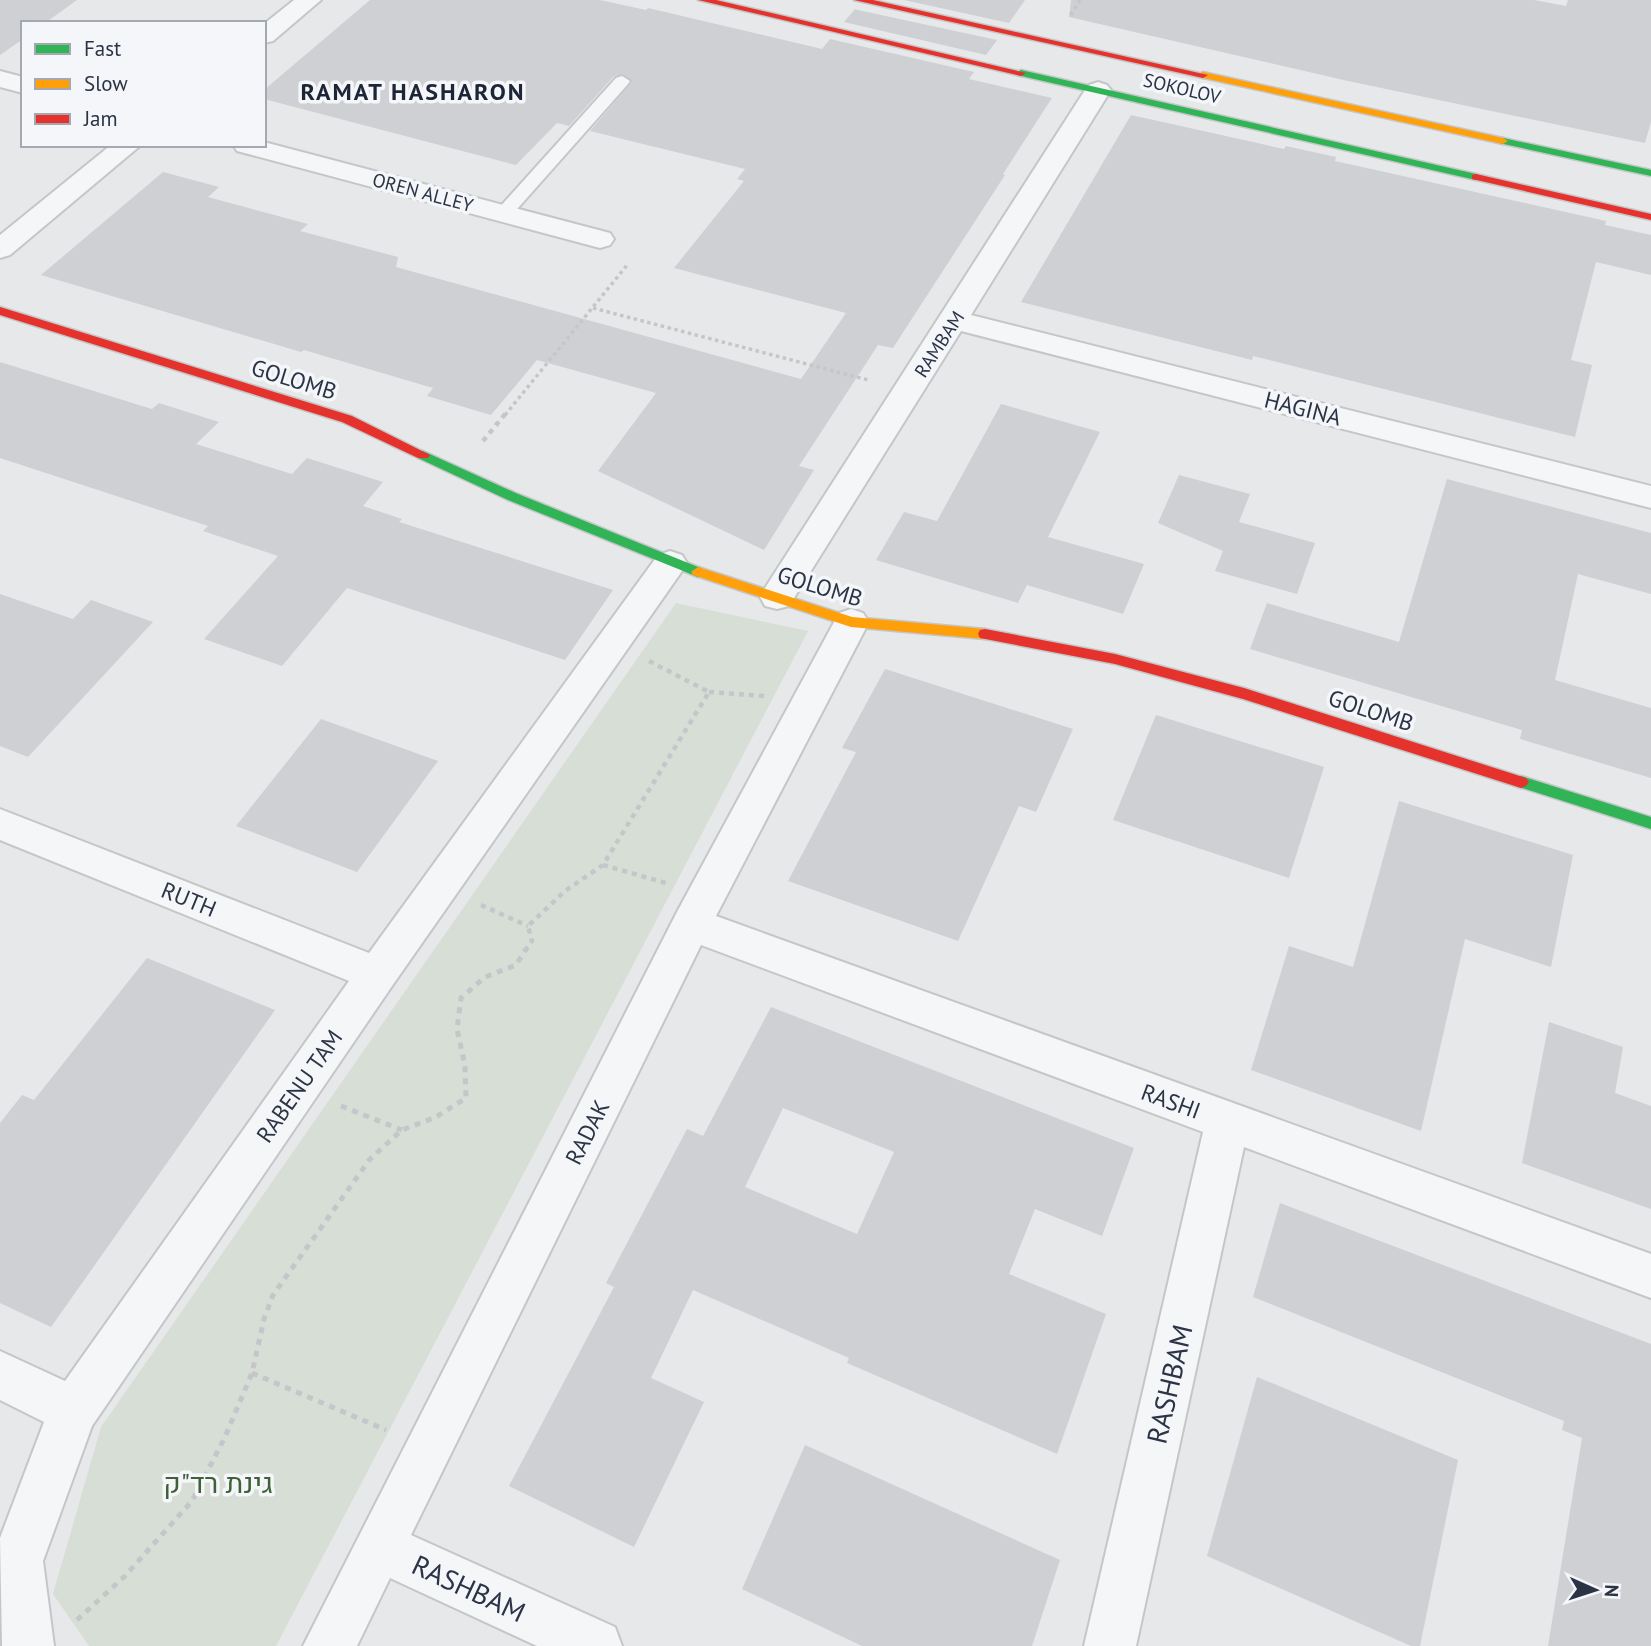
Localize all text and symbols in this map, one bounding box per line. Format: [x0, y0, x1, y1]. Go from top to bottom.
legend [21, 21, 266, 147]
text: Fast [84, 35, 121, 62]
street label: SOKOLOV [1141, 67, 1223, 109]
text: Slow [84, 70, 128, 97]
district label: RAMAT HASHARON [300, 76, 526, 107]
text: Jam [83, 105, 118, 132]
street label: OREN ALLEY [370, 167, 476, 217]
street label: RAMBAM [909, 306, 969, 382]
street label: GOLOMB [248, 352, 340, 406]
street label: HAGINA [1262, 384, 1345, 432]
street label: GOLOMB [774, 559, 866, 613]
street label: GOLOMB [1325, 683, 1417, 737]
street label: RUTH [157, 875, 221, 923]
street label: RABENU TAM [250, 1024, 348, 1148]
street label: RASHI [1137, 1077, 1205, 1125]
street label: RADAK [559, 1095, 615, 1169]
street label: RASHBAM [1137, 1321, 1201, 1447]
park label: גינת רד"ק [163, 1464, 273, 1501]
street label: RASHBAM [406, 1546, 532, 1630]
north arrow [1560, 1555, 1630, 1625]
text: N [1600, 1584, 1624, 1598]

